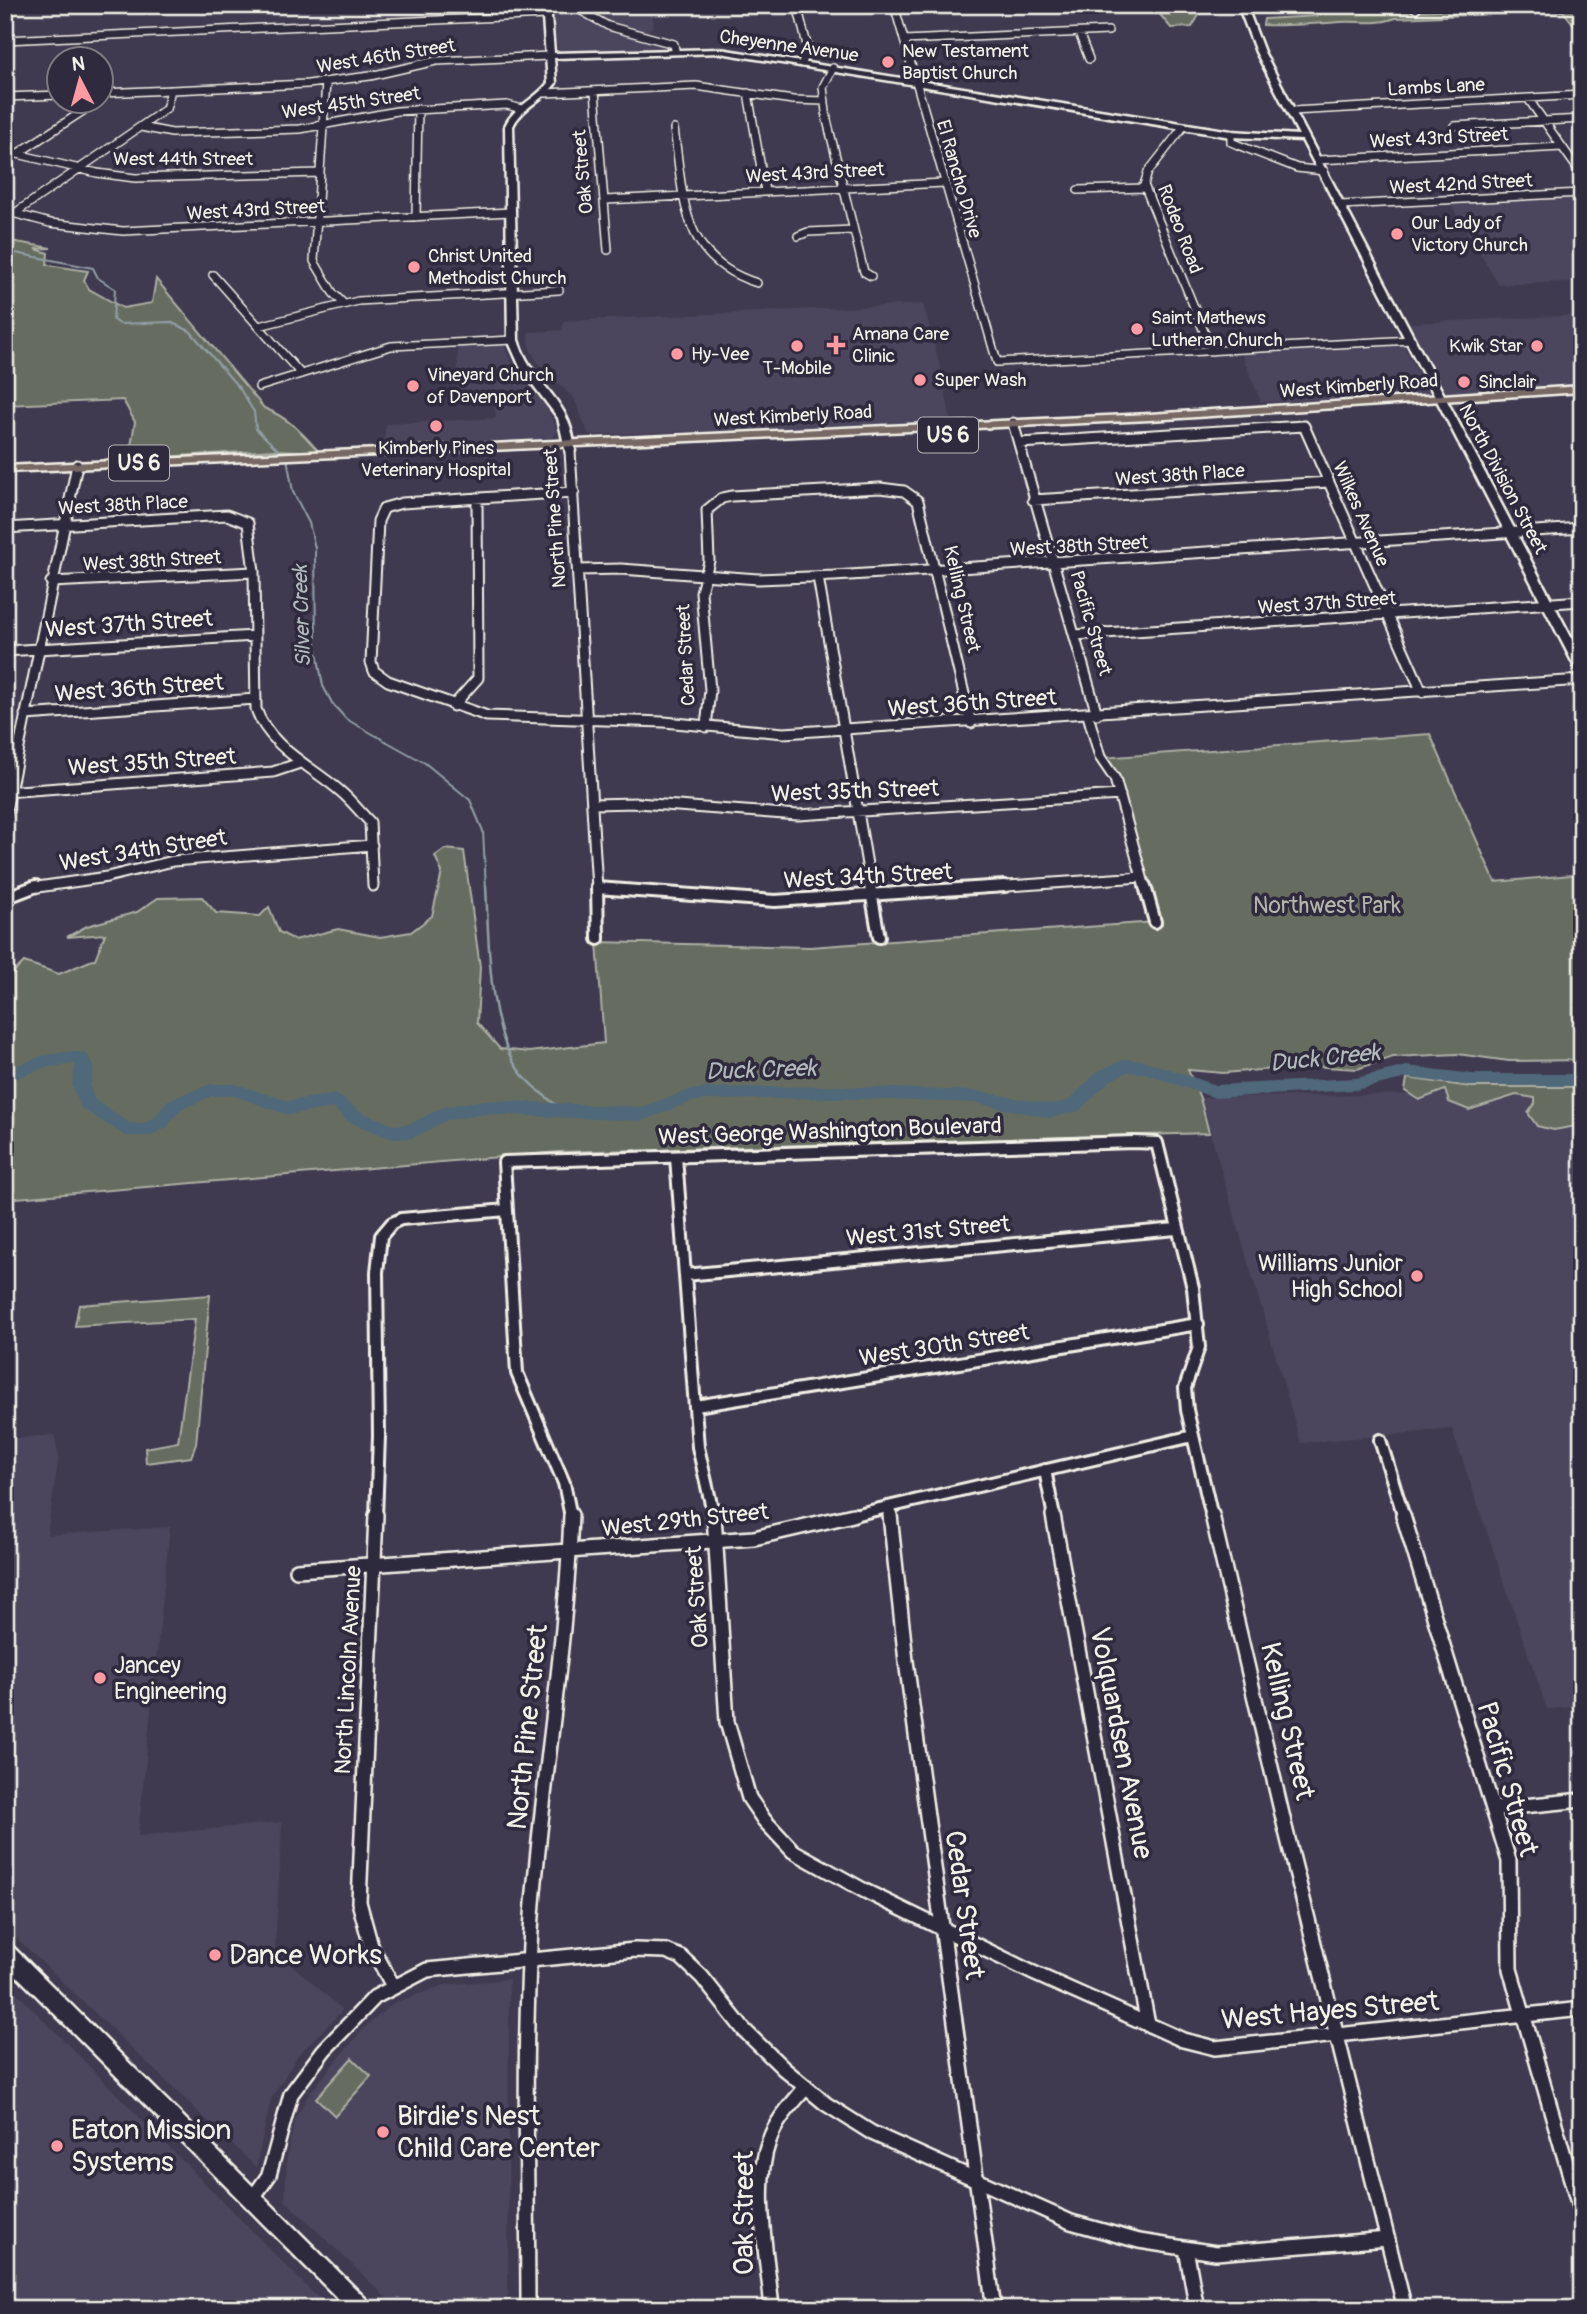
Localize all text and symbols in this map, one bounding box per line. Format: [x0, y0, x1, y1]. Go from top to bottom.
street label: Cheyenne Avenue [718, 24, 861, 68]
street label: West 46th Street [315, 33, 457, 79]
place label: New Testament Baptist Church [902, 39, 1029, 85]
north arrow [46, 46, 116, 116]
text: N [71, 51, 86, 77]
marker: New Testament Baptist Church [880, 54, 896, 70]
street label: Lambs Lane [1387, 72, 1486, 102]
street label: West 45th Street [280, 81, 422, 125]
street label: El Rancho Drive [931, 117, 988, 242]
street label: West 43rd Street [1369, 122, 1509, 154]
street label: Oak Street [567, 129, 599, 215]
street label: West 44th Street [113, 147, 253, 171]
street label: West 43rd Street [745, 157, 885, 189]
street label: West 42nd Street [1389, 168, 1533, 200]
street label: Rodeo Road [1152, 181, 1208, 277]
street label: West 43rd Street [186, 194, 326, 226]
place label: Our Lady of Victory Church [1411, 211, 1528, 257]
marker: Our Lady of Victory Church [1389, 226, 1405, 242]
place label: Christ United Methodist Church [428, 244, 566, 290]
marker: Christ United Methodist Church [406, 259, 422, 275]
place label: Saint Mathews Lutheran Church [1151, 306, 1283, 352]
marker: Saint Mathews Lutheran Church [1129, 321, 1145, 337]
place label: Amana Care Clinic [852, 322, 950, 368]
place label: Kwik Star [1449, 334, 1523, 358]
marker: Amana Care Clinic [826, 335, 846, 355]
marker: T-Mobile [789, 338, 805, 354]
marker: Kwik Star [1529, 338, 1545, 354]
place label: Hy-Vee [691, 342, 750, 366]
marker: Hy-Vee [669, 346, 685, 362]
place label: T-Mobile [762, 356, 832, 380]
place label: Vineyard Church of Davenport [427, 363, 554, 409]
place label: Super Wash [934, 368, 1026, 392]
street label: West Kimberly Road [1279, 368, 1439, 404]
place label: Sinclair [1478, 370, 1536, 394]
marker: Super Wash [912, 372, 928, 388]
marker: Sinclair [1456, 374, 1472, 390]
marker: Vineyard Church of Davenport [405, 378, 421, 394]
street label: West Kimberly Road [713, 400, 873, 432]
street label: North Division Street [1453, 400, 1553, 558]
marker: Kimberly Pines Veterinary Hospital [428, 418, 444, 434]
road number: US 6 [918, 418, 978, 452]
place label: Kimberly Pines Veterinary Hospital [361, 436, 511, 482]
road number: US 6 [109, 446, 169, 480]
street label: North Pine Street [538, 447, 572, 589]
street label: West 38th Place [1115, 458, 1246, 491]
street label: Wilkes Avenue [1327, 458, 1395, 571]
street label: West 38th Place [58, 490, 189, 520]
street label: West 38th Street [1009, 530, 1149, 562]
street label: Kelling Street [938, 543, 986, 655]
street label: West 38th Street [82, 545, 222, 577]
water label: Silver Creek [287, 562, 317, 668]
street label: Pacific Street [1065, 568, 1118, 679]
street label: West 37th Street [1257, 586, 1397, 620]
street label: Cedar Street [671, 603, 701, 706]
street label: West 37th Street [44, 604, 215, 644]
street label: West 36th Street [54, 668, 225, 708]
street label: West 36th Street [887, 683, 1058, 723]
street label: West 35th Street [67, 742, 238, 782]
street label: West 35th Street [770, 774, 940, 808]
street label: West 34th Street [57, 822, 230, 878]
street label: West 34th Street [783, 857, 954, 895]
park label: Northwest Park [1253, 891, 1401, 920]
water label: Duck Creek [1268, 1038, 1384, 1078]
water label: Duck Creek [705, 1054, 819, 1086]
street label: West George Washington Boulevard [658, 1111, 1002, 1151]
street label: West 31st Street [845, 1209, 1012, 1253]
place label: Williams Junior High School [1258, 1249, 1403, 1304]
marker: Williams Junior High School [1409, 1268, 1425, 1284]
street label: West 30th Street [857, 1317, 1032, 1373]
street label: West 29th Street [600, 1497, 771, 1543]
street label: Oak Street [679, 1544, 715, 1649]
street label: North Lincoln Avenue [328, 1564, 368, 1775]
street label: North Pine Street [500, 1622, 556, 1831]
street label: Volquardsen Avenue [1081, 1624, 1161, 1862]
street label: Kelling Street [1252, 1639, 1322, 1804]
place label: Jancey Engineering [114, 1651, 227, 1706]
marker: Jancey Engineering [92, 1670, 108, 1686]
street label: Pacific Street [1468, 1698, 1546, 1861]
street label: Cedar Street [936, 1828, 992, 1982]
place label: Dance Works [229, 1938, 382, 1973]
marker: Dance Works [207, 1947, 223, 1963]
street label: West Hayes Street [1220, 1984, 1441, 2038]
place label: Birdie's Nest Child Care Center [397, 2099, 600, 2166]
place label: Eaton Mission Systems [71, 2113, 231, 2180]
marker: Birdie's Nest Child Care Center [375, 2124, 391, 2140]
marker: Eaton Mission Systems [49, 2138, 65, 2154]
street label: Oak Street [727, 2150, 762, 2275]

